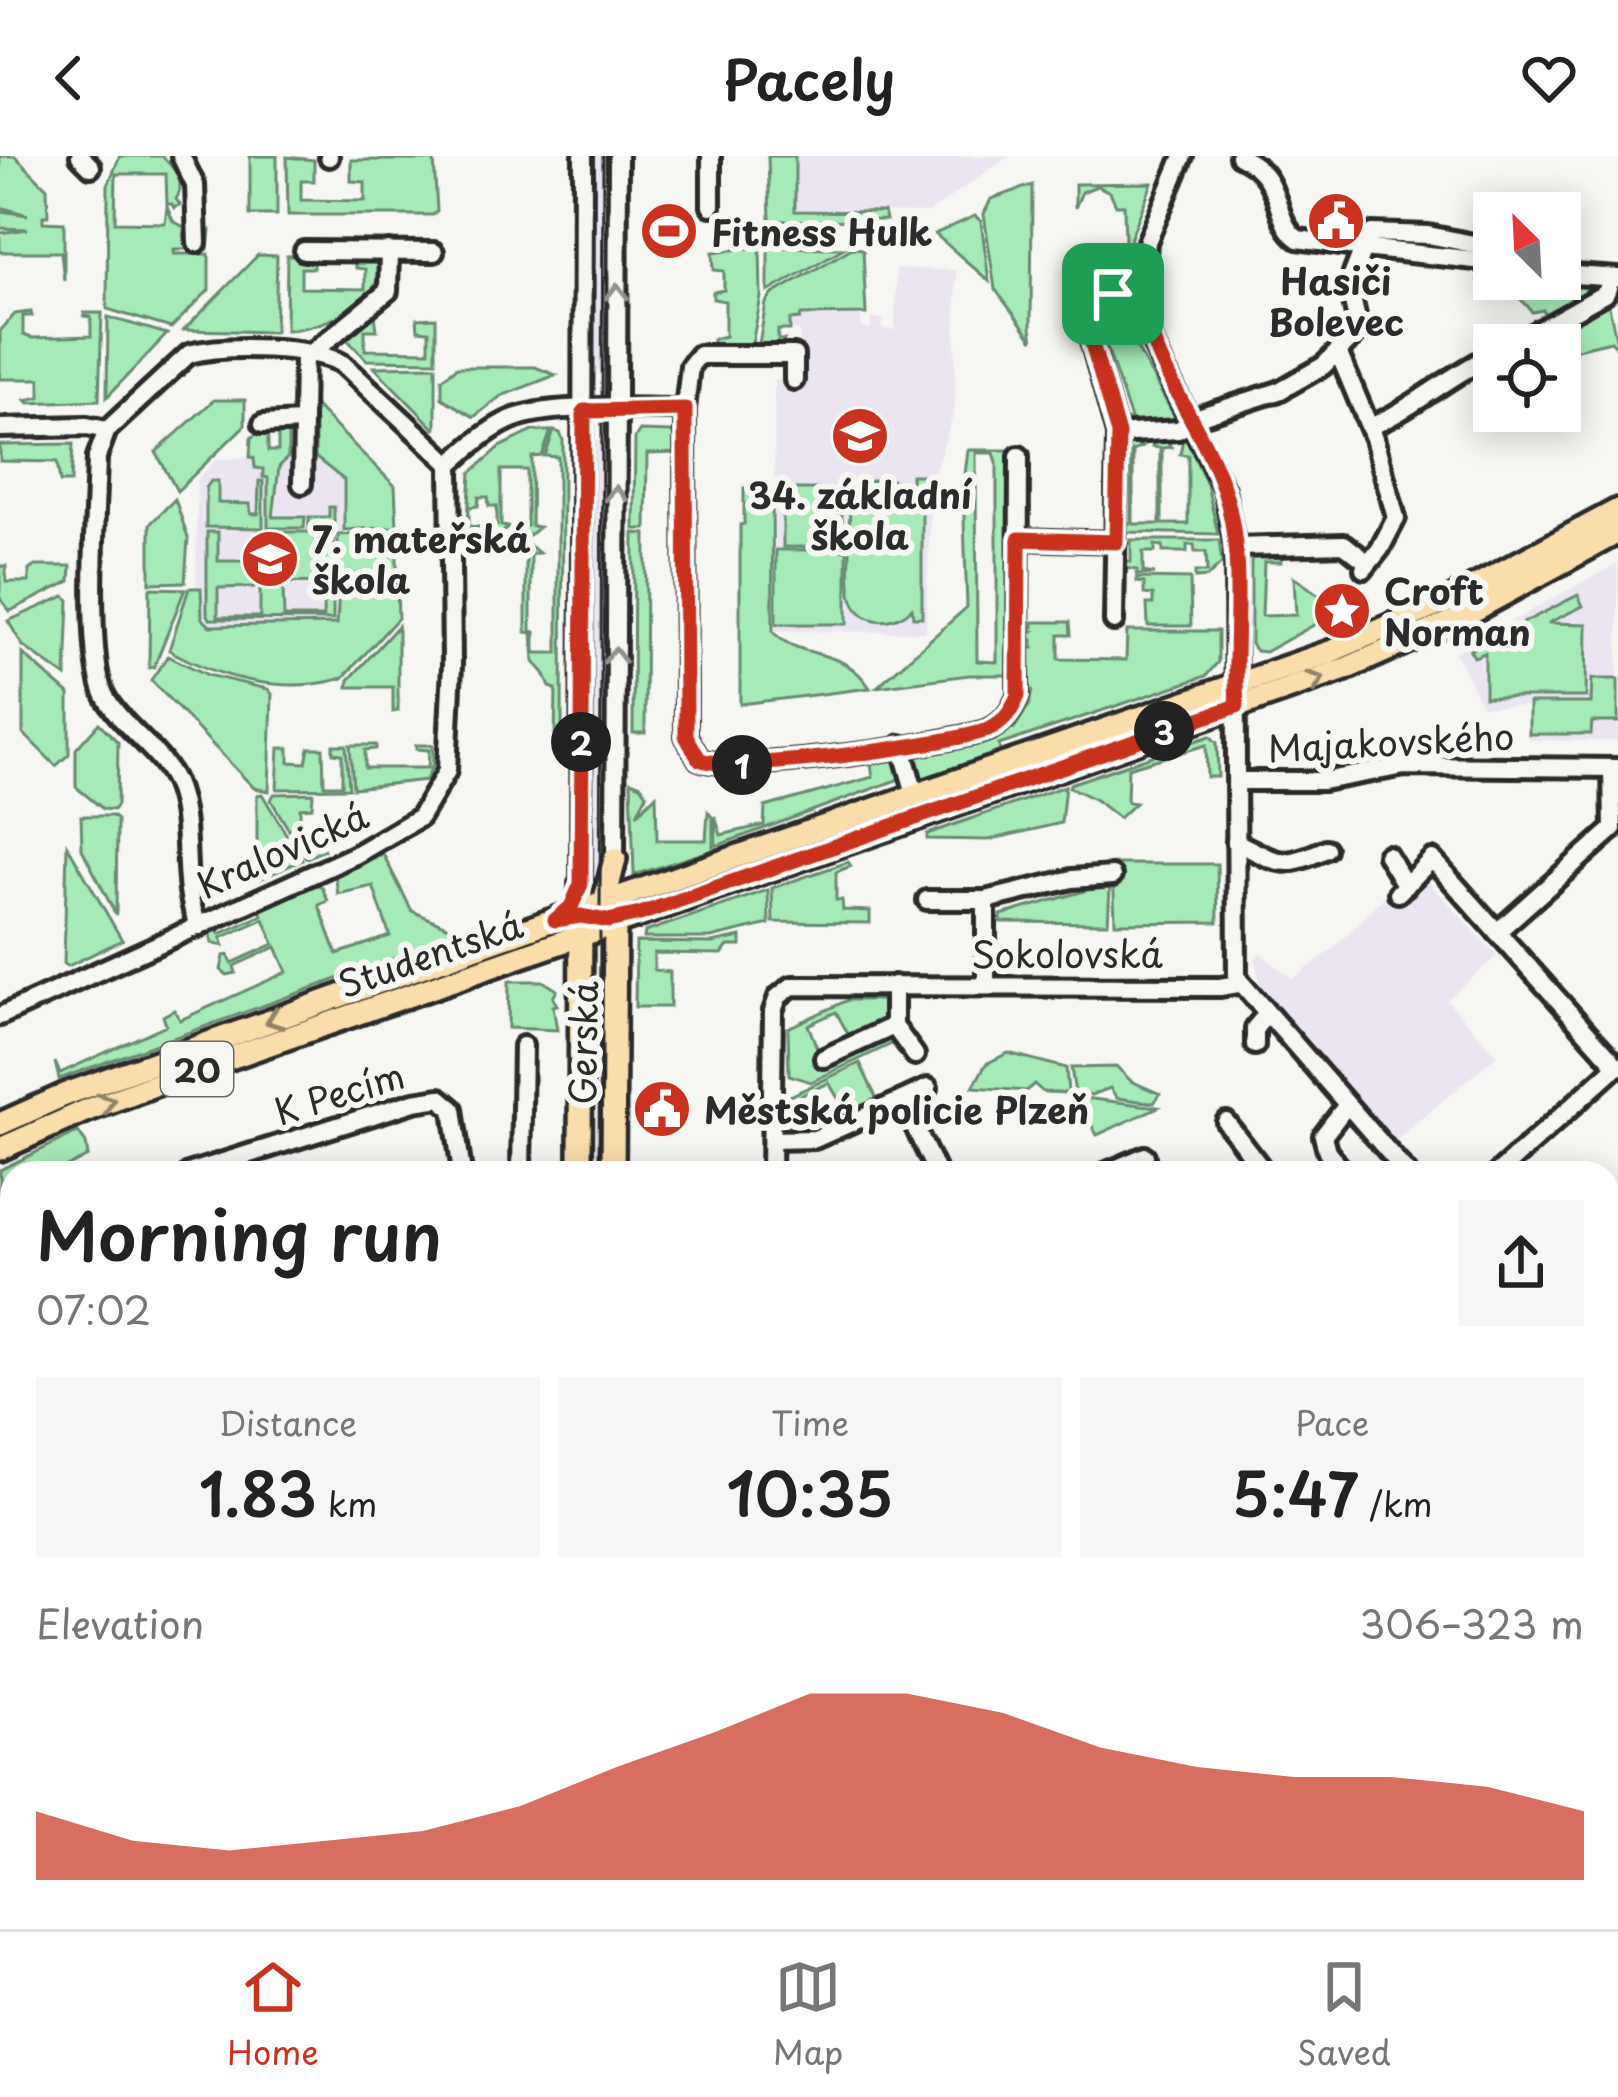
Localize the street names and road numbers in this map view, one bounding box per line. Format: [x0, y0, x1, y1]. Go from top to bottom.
street label: Majakovského [1266, 708, 1516, 774]
street label: Kralovická [188, 787, 377, 911]
street label: Studentská [331, 896, 530, 1010]
street label: Sokolovská [971, 926, 1163, 980]
street label: Gerská [554, 980, 610, 1105]
road number: 20 [161, 1042, 233, 1096]
street label: K Pecím [267, 1047, 411, 1137]

